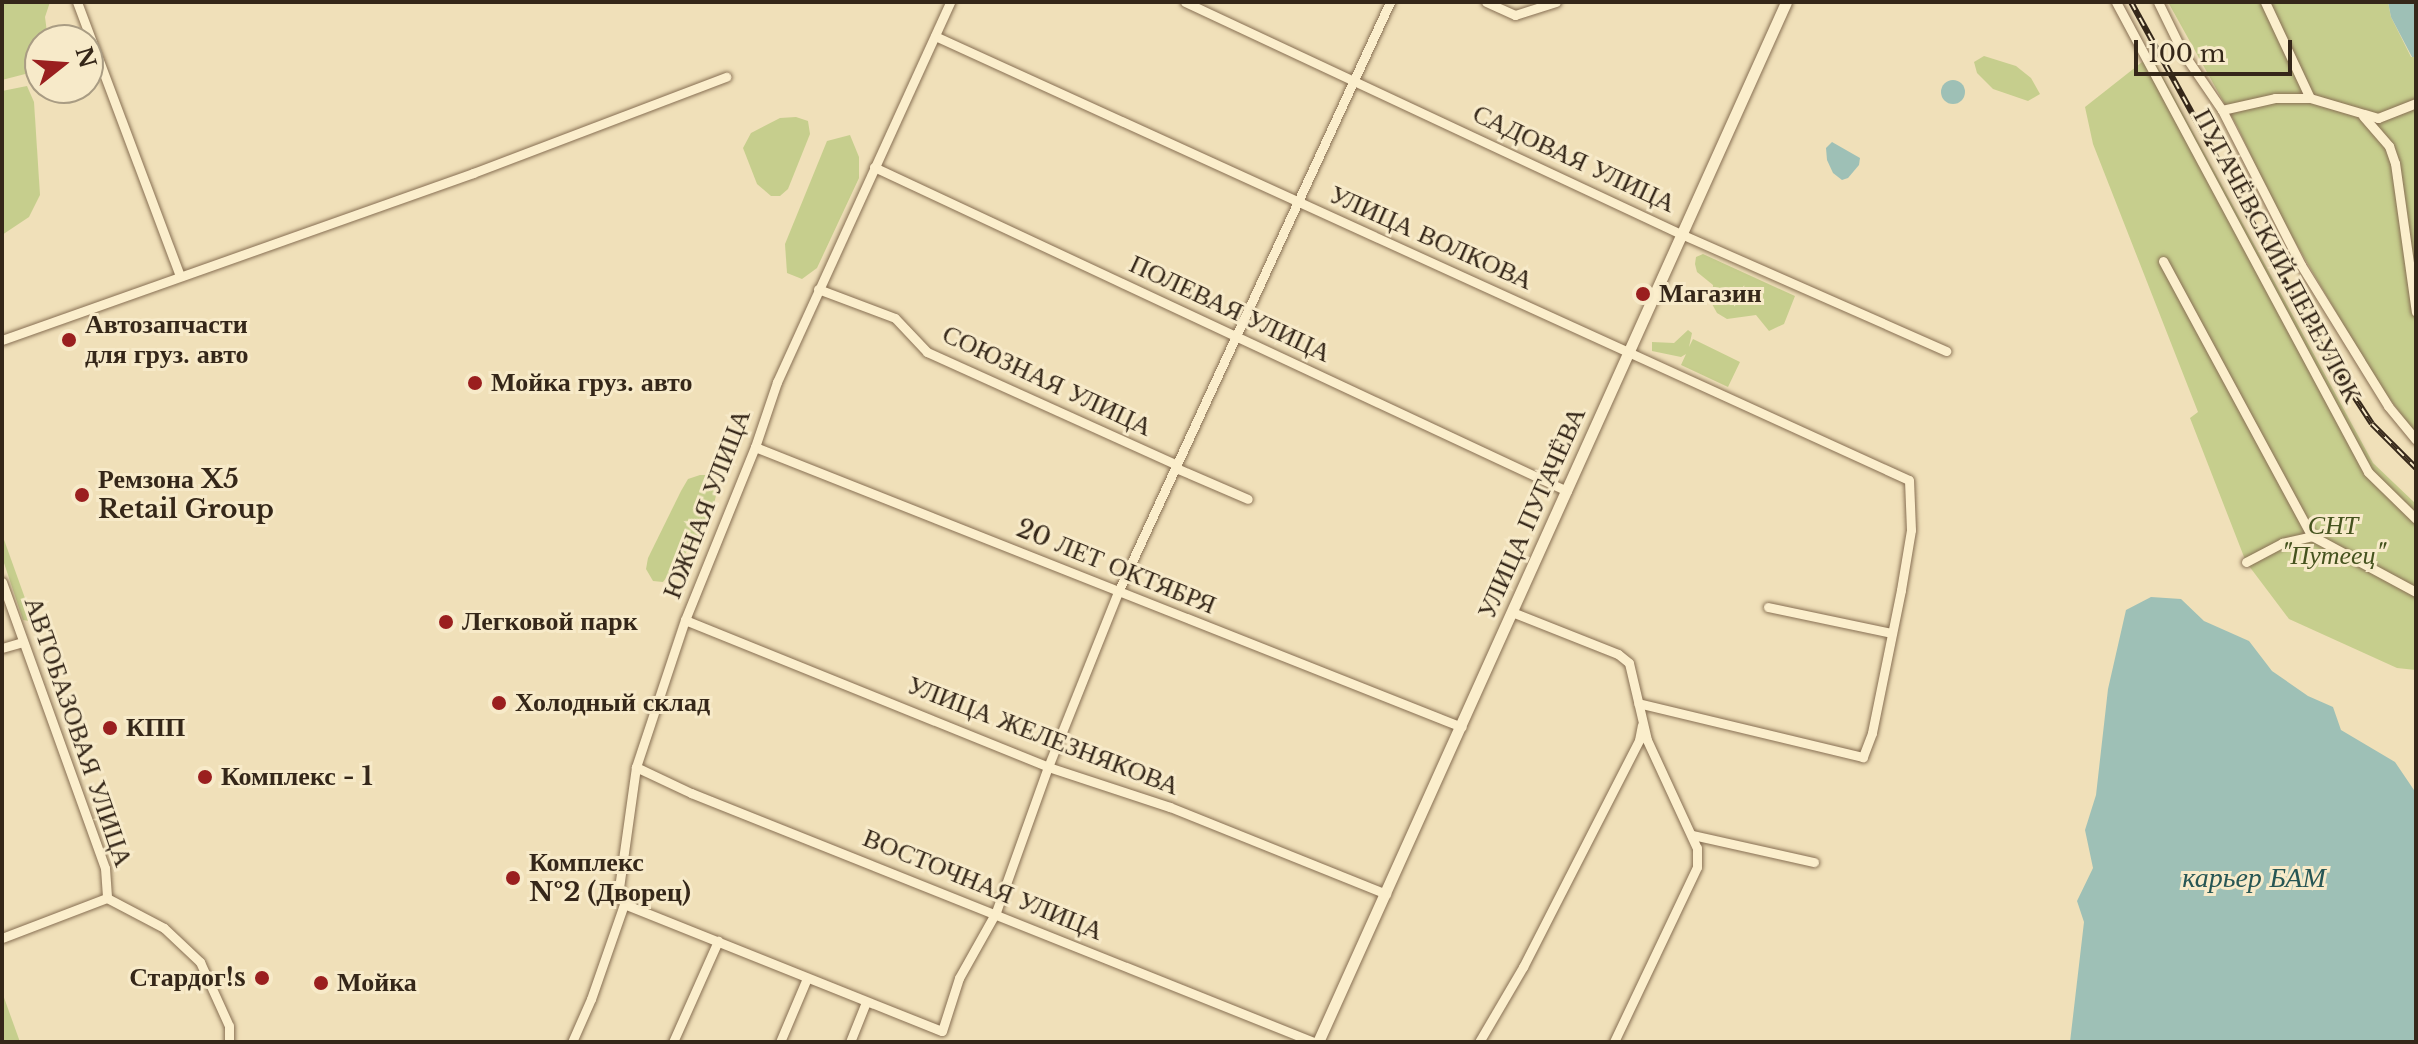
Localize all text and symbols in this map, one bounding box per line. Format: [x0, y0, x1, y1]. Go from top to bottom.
north arrow [24, 24, 104, 104]
scale bar [2138, 24, 2296, 74]
text: 100 m [2148, 39, 2226, 68]
text: N [70, 44, 101, 71]
street label: САДОВАЯ УЛИЦА [1468, 98, 1680, 220]
street label: ПУГАЧЁВСКИЙ ПЕРЕУЛОК [2186, 104, 2368, 408]
street label: УЛИЦА ВОЛКОВА [1324, 179, 1538, 297]
street label: ПОЛЕВАЯ УЛИЦА [1124, 249, 1336, 369]
place label: Магазин [1659, 278, 1762, 310]
marker: Магазин [1634, 285, 1652, 303]
place label: Автозапчасти для груз. авто [85, 309, 249, 370]
street label: СОЮЗНАЯ УЛИЦА [937, 319, 1157, 443]
marker: Автозапчасти для груз. авто [60, 331, 78, 349]
place label: Мойка груз. авто [491, 367, 693, 399]
marker: Мойка груз. авто [466, 374, 484, 392]
street label: УЛИЦА ПУГАЧЁВА [1471, 402, 1593, 624]
street label: ЮЖНАЯ УЛИЦА [657, 405, 757, 603]
place label: Ремзона X5 Retail Group [98, 464, 274, 526]
marker: Ремзона X5 Retail Group [73, 486, 91, 504]
park label: СНТ "Путеец" [2281, 510, 2385, 572]
street label: 20 ЛЕТ ОКТЯБРЯ [1012, 513, 1220, 621]
street label: АВТОБАЗОВАЯ УЛИЦА [17, 593, 139, 871]
place label: Легковой парк [462, 606, 638, 638]
marker: Легковой парк [437, 613, 455, 631]
street label: УЛИЦА ЖЕЛЕЗНЯКОВА [903, 670, 1183, 802]
place label: Холодный склад [515, 687, 710, 719]
marker: Холодный склад [490, 694, 508, 712]
place label: КПП [126, 712, 185, 744]
marker: КПП [101, 719, 119, 737]
place label: Комплекс - 1 [221, 761, 373, 793]
marker: Комплекс - 1 [196, 768, 214, 786]
street label: ВОСТОЧНАЯ УЛИЦА [858, 823, 1108, 947]
place label: Комплекс №2 (Дворец) [529, 847, 691, 908]
water label: карьер БАМ [2182, 861, 2326, 895]
marker: Комплекс №2 (Дворец) [504, 869, 522, 887]
place label: Стардог!s [129, 962, 246, 994]
place label: Мойка [337, 967, 417, 999]
marker: Стардог!s [253, 969, 271, 987]
marker: Мойка [312, 974, 330, 992]

